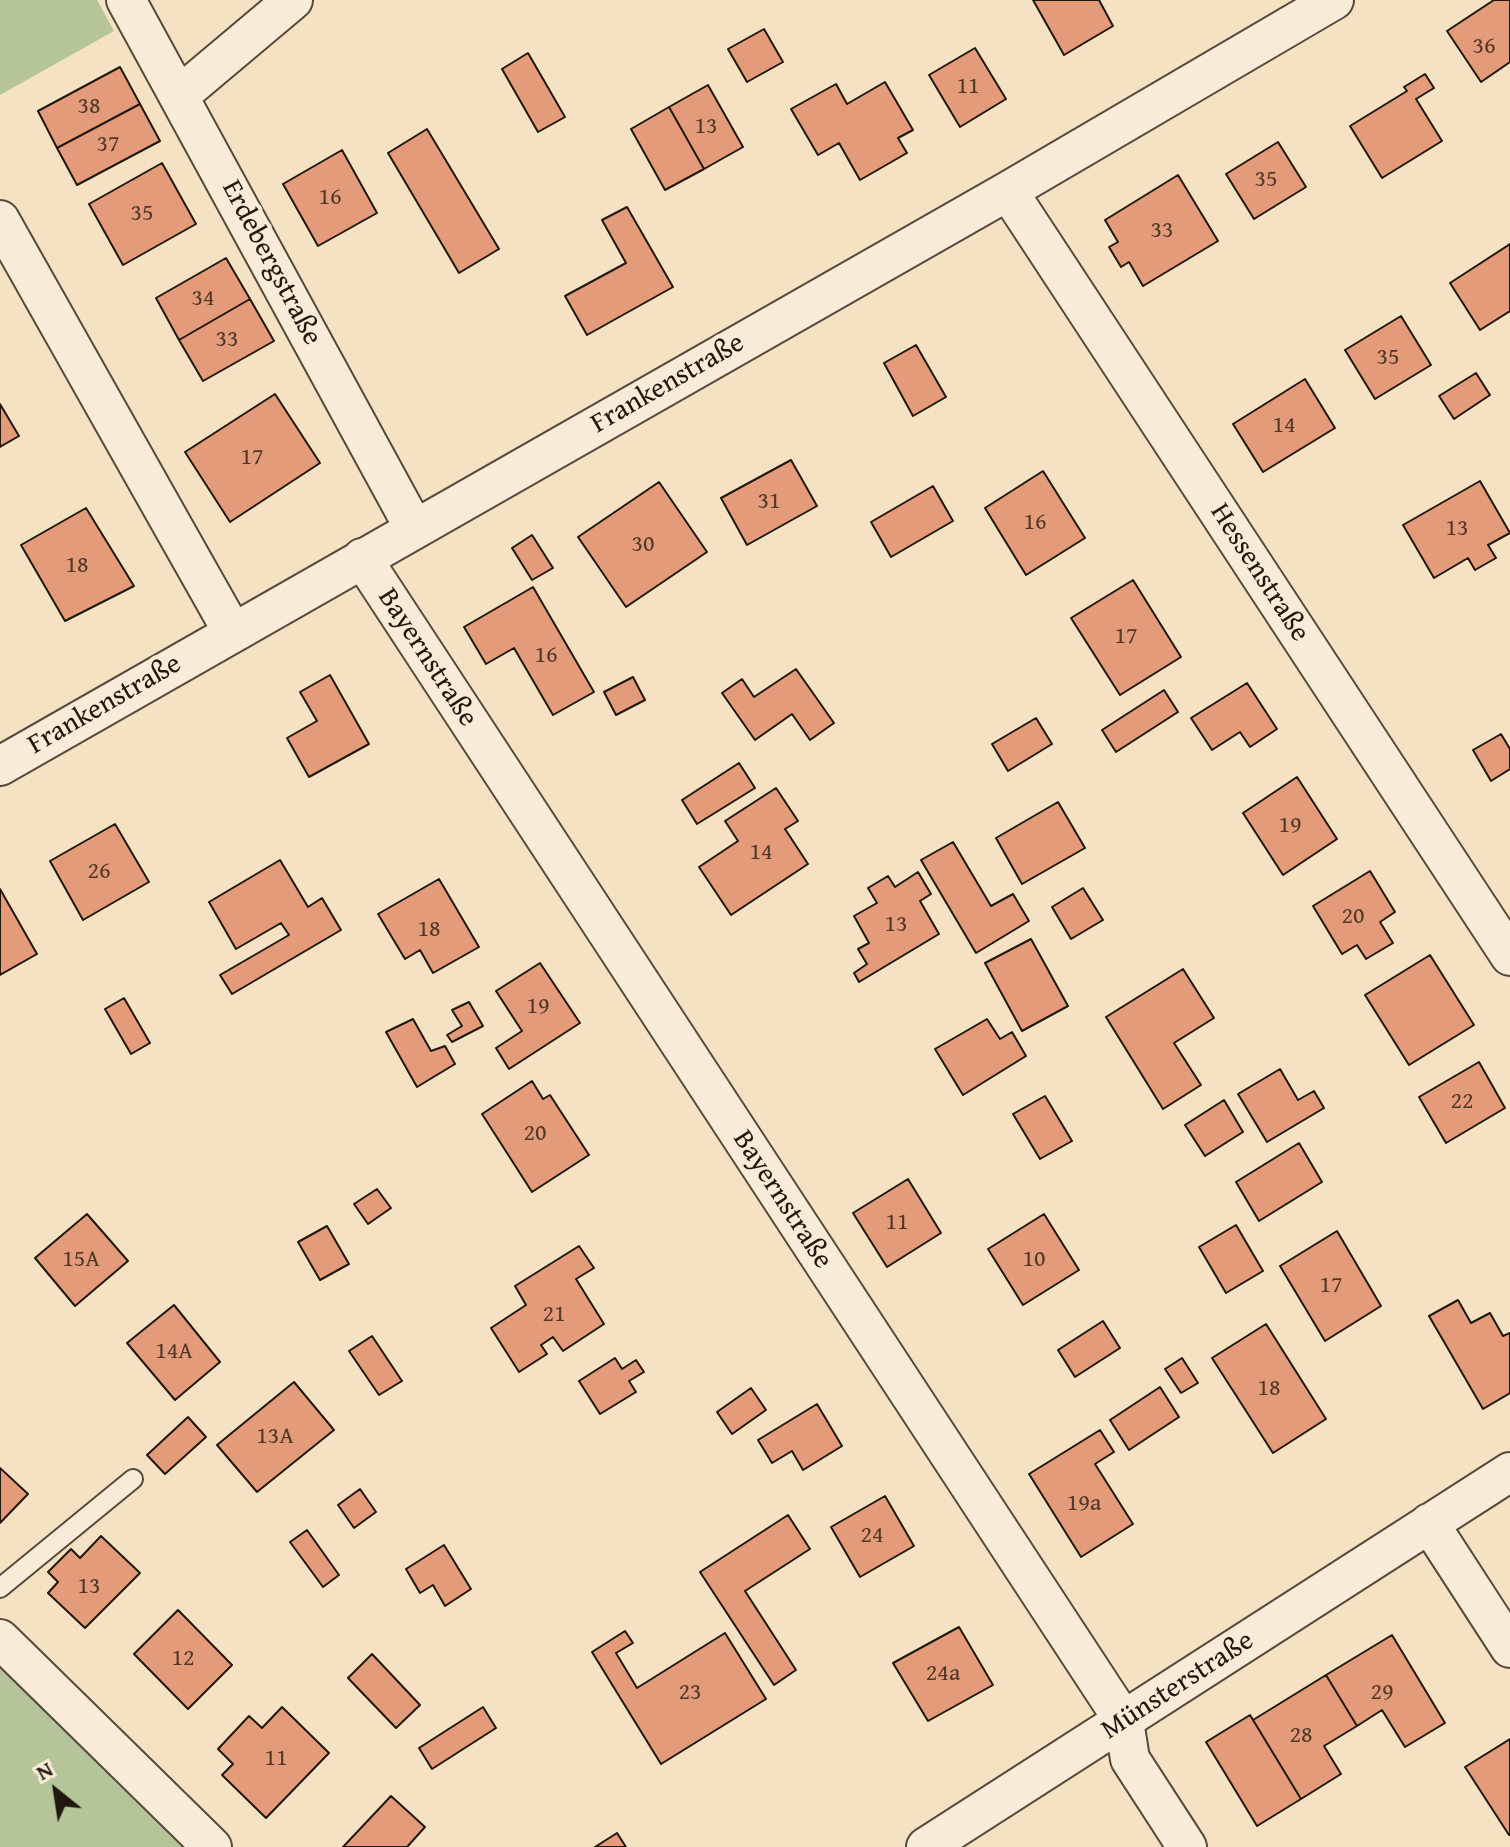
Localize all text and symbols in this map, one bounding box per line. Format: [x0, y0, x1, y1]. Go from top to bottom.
house number: 36 [1472, 33, 1496, 61]
house number: 11 [956, 73, 980, 101]
house number: 38 [77, 93, 101, 121]
house number: 13 [694, 113, 718, 141]
house number: 37 [96, 131, 120, 159]
house number: 35 [1254, 166, 1278, 194]
street label: Erdebergstraße [214, 175, 328, 351]
house number: 16 [318, 184, 342, 212]
house number: 35 [130, 200, 154, 228]
house number: 33 [1150, 217, 1174, 245]
house number: 34 [191, 285, 215, 313]
house number: 33 [215, 326, 239, 354]
street label: Frankenstraße [585, 327, 751, 441]
house number: 35 [1376, 344, 1400, 372]
house number: 14 [1272, 412, 1296, 440]
house number: 17 [240, 444, 264, 472]
house number: 31 [757, 488, 781, 516]
street label: Hessenstraße [1202, 498, 1316, 648]
house number: 16 [1023, 509, 1047, 537]
house number: 13 [1445, 515, 1469, 543]
house number: 30 [631, 531, 655, 559]
house number: 18 [65, 552, 89, 580]
street label: Bayernstraße [370, 583, 484, 733]
house number: 17 [1114, 623, 1138, 651]
house number: 16 [534, 642, 558, 670]
street label: Frankenstraße [22, 648, 188, 762]
house number: 19 [1278, 812, 1302, 840]
house number: 14 [749, 839, 773, 867]
house number: 26 [87, 858, 111, 886]
house number: 20 [1341, 903, 1365, 931]
house number: 13 [884, 911, 908, 939]
house number: 18 [417, 916, 441, 944]
house number: 19 [526, 993, 550, 1021]
house number: 22 [1450, 1088, 1474, 1116]
house number: 20 [523, 1120, 547, 1148]
street label: Bayernstraße [725, 1125, 839, 1275]
house number: 11 [885, 1209, 909, 1237]
house number: 15A [62, 1246, 100, 1274]
house number: 10 [1022, 1246, 1046, 1274]
house number: 17 [1319, 1272, 1343, 1300]
house number: 21 [542, 1301, 566, 1329]
house number: 14A [155, 1338, 193, 1366]
house number: 18 [1257, 1375, 1281, 1403]
house number: 13A [256, 1423, 294, 1451]
house number: 19a [1067, 1490, 1101, 1518]
house number: 24 [860, 1522, 884, 1550]
house number: 13 [77, 1573, 101, 1601]
street label: Münsterstraße [1096, 1624, 1260, 1748]
house number: 12 [171, 1645, 195, 1673]
house number: 24a [926, 1660, 960, 1688]
house number: 23 [678, 1679, 702, 1707]
house number: 29 [1370, 1679, 1394, 1707]
house number: 28 [1289, 1722, 1313, 1750]
house number: 11 [264, 1745, 288, 1773]
north arrow [16, 1751, 96, 1831]
text: N [30, 1753, 58, 1788]

